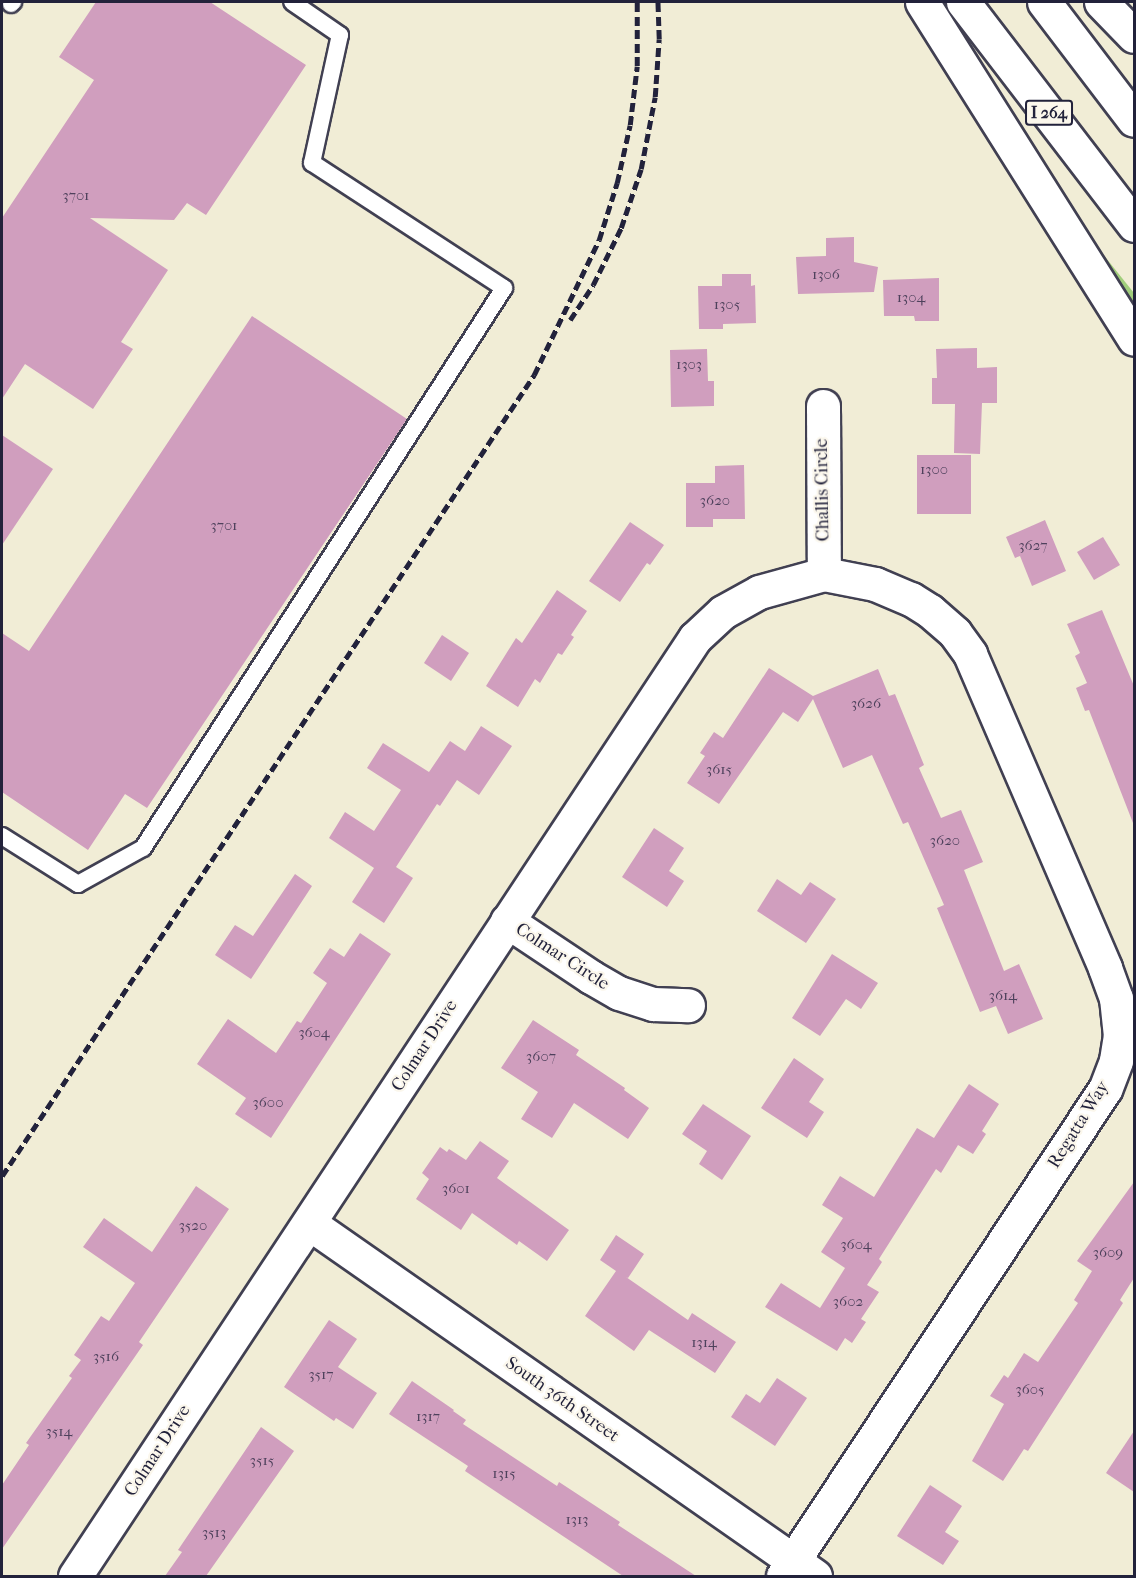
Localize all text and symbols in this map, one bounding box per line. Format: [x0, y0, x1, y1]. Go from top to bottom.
road number: I 264 [1025, 100, 1073, 126]
house number: 3701 [63, 187, 89, 205]
house number: 1306 [812, 266, 840, 284]
house number: 1304 [897, 289, 925, 307]
house number: 1305 [714, 296, 740, 314]
house number: 1303 [676, 356, 702, 374]
street label: Challis Circle [811, 438, 835, 542]
house number: 1300 [920, 461, 948, 479]
house number: 3620 [700, 492, 730, 510]
house number: 3701 [211, 517, 237, 535]
house number: 3627 [1018, 537, 1048, 555]
house number: 3626 [851, 695, 881, 713]
house number: 3615 [706, 761, 732, 779]
house number: 3620 [930, 832, 960, 850]
street label: Colmar Circle [511, 919, 613, 995]
house number: 3614 [989, 987, 1017, 1005]
street label: Colmar Drive [387, 996, 463, 1096]
house number: 3604 [298, 1024, 330, 1042]
house number: 3607 [526, 1048, 556, 1066]
street label: Regatta Way [1044, 1077, 1114, 1173]
house number: 3600 [253, 1094, 283, 1112]
house number: 3601 [442, 1180, 470, 1198]
house number: 3520 [179, 1217, 207, 1235]
house number: 3604 [840, 1236, 872, 1254]
house number: 3609 [1093, 1244, 1123, 1262]
house number: 3602 [833, 1293, 863, 1311]
house number: 1314 [691, 1334, 717, 1352]
house number: 3516 [93, 1348, 119, 1366]
street label: South 36th Street [501, 1353, 623, 1447]
house number: 3517 [308, 1366, 334, 1384]
house number: 3605 [1015, 1381, 1045, 1399]
street label: Colmar Drive [120, 1401, 196, 1501]
house number: 1317 [416, 1408, 440, 1426]
house number: 3514 [46, 1423, 72, 1441]
house number: 3515 [250, 1452, 274, 1470]
house number: 1315 [492, 1465, 516, 1483]
house number: 1313 [565, 1511, 589, 1529]
house number: 3513 [202, 1524, 226, 1542]

